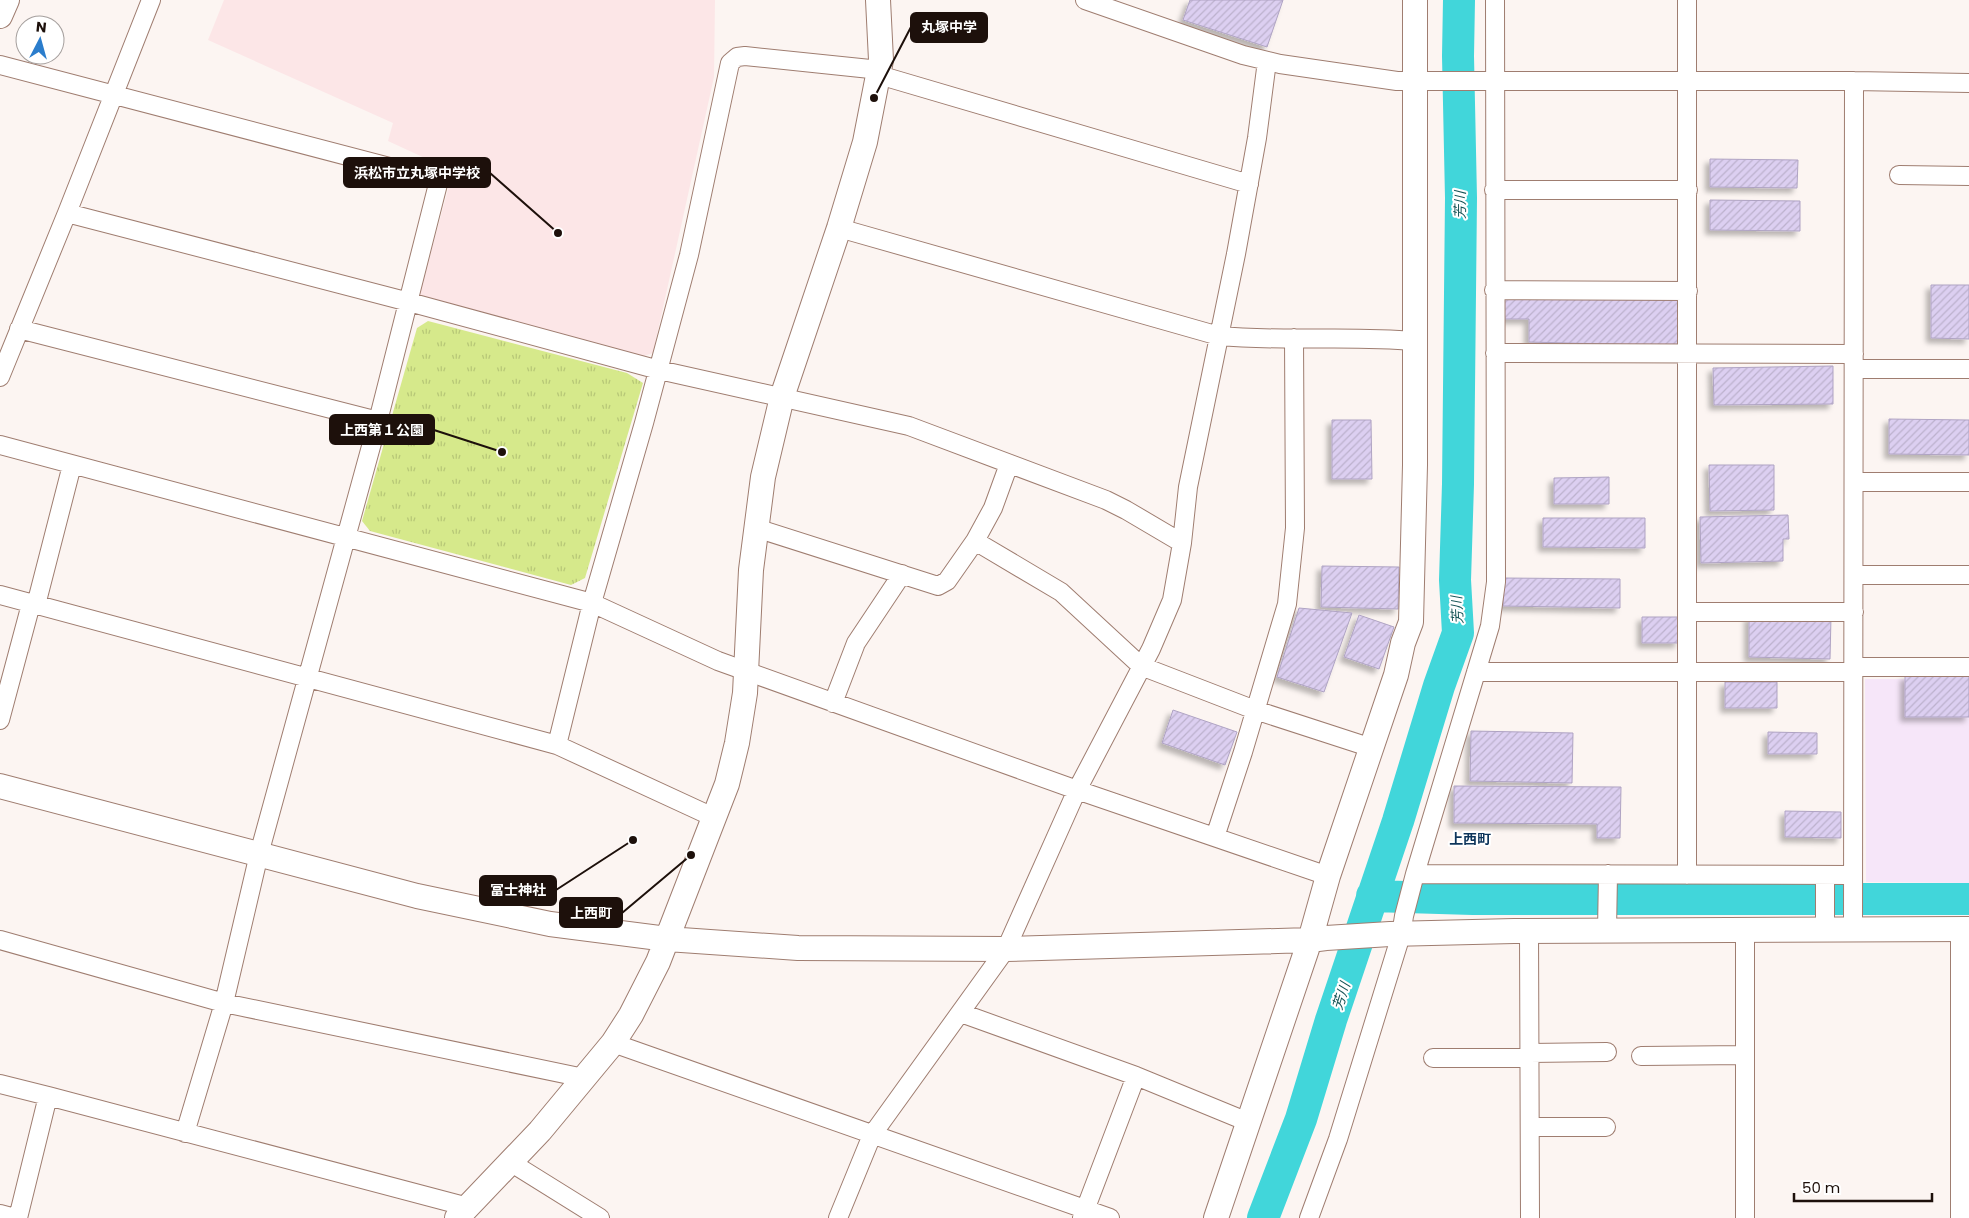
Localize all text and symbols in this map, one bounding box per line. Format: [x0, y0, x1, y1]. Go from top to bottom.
callout: 丸塚中学 [911, 13, 987, 42]
north arrow [15, 15, 65, 65]
text: N [35, 17, 48, 38]
text: 丸塚中学 [921, 17, 977, 37]
callout: 浜松市立丸塚中学校 [344, 158, 490, 187]
text: 浜松市立丸塚中学校 [354, 163, 480, 183]
water label: 芳川 [1450, 189, 1470, 219]
callout: 上西第１公園 [330, 415, 434, 444]
text: 上西第１公園 [340, 420, 424, 440]
water label: 芳川 [1446, 593, 1468, 625]
district label: 上西町 [1449, 829, 1491, 849]
callout: 冨士神社 [480, 876, 556, 905]
text: 冨士神社 [490, 880, 546, 900]
callout: 上西町 [560, 898, 622, 927]
text: 上西町 [570, 903, 612, 923]
water label: 芳川 [1327, 978, 1355, 1012]
scale bar [1794, 1170, 1932, 1202]
text: 50 m [1802, 1177, 1840, 1198]

